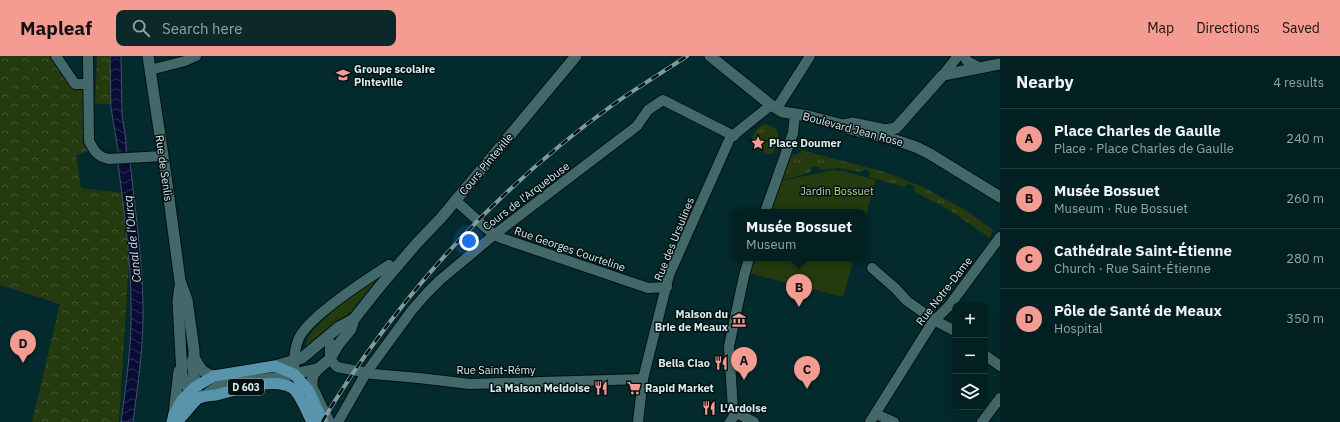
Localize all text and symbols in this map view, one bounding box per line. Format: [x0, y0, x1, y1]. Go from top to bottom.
search box [116, 10, 396, 46]
text: Mapleaf [20, 16, 92, 40]
icon: search [130, 17, 152, 39]
text: Search here [162, 19, 242, 38]
text: Map [1147, 19, 1174, 37]
text: Directions [1196, 19, 1260, 37]
text: Saved [1282, 19, 1320, 37]
place label: Groupe scolaire Pinteville [354, 62, 435, 89]
school or university icon: Groupe scolaire Pinteville [335, 67, 351, 83]
text: Nearby [1016, 71, 1074, 93]
text: 4 results [1273, 74, 1324, 91]
street label: Boulevard Jean Rose [801, 109, 905, 149]
text: Place Charles de Gaulle [1054, 121, 1221, 140]
street label: Cours Pinteville [456, 130, 516, 198]
text: A [1025, 130, 1033, 147]
text: 240 m [1286, 130, 1324, 147]
street label: Rue de Senlis [152, 134, 176, 202]
place icon: Place Doumer [750, 135, 766, 151]
place label: Place Doumer [769, 136, 842, 150]
text: Place · Place Charles de Gaulle [1054, 140, 1234, 157]
street label: Cours de l'Arquebuse [480, 159, 572, 233]
text: Musée Bossuet [1054, 181, 1160, 200]
park label: Jardin Bossuet [800, 184, 874, 198]
text: B [1025, 190, 1033, 207]
text: 260 m [1286, 190, 1324, 207]
water label: Canal de l'Ourcq [120, 195, 144, 283]
street label: Rue des Ursulines [651, 195, 697, 283]
text: Museum · Rue Bossuet [1054, 200, 1188, 217]
popup [732, 209, 866, 261]
text: Musée Bossuet [746, 217, 852, 236]
street label: Rue Georges Courteline [513, 223, 627, 275]
your location [459, 231, 479, 251]
text: Museum [746, 236, 796, 253]
text: Cathédrale Saint-Étienne [1054, 241, 1232, 260]
text: C [1025, 250, 1033, 267]
text: 280 m [1286, 250, 1324, 267]
street label: Rue Notre-Dame [913, 254, 975, 328]
text: Church · Rue Saint-Étienne [1054, 260, 1211, 277]
pin: B [786, 274, 812, 307]
text: Pôle de Santé de Meaux [1054, 301, 1222, 320]
map controls [952, 302, 988, 410]
button: + [952, 302, 988, 338]
place label: Maison du Brie de Meaux [655, 307, 728, 334]
text: D [1024, 310, 1034, 327]
text: 350 m [1286, 310, 1324, 327]
museum icon: Maison du Brie de Meaux [731, 312, 747, 328]
text: Hospital [1054, 320, 1103, 337]
pin: D [10, 330, 36, 363]
button: − [952, 338, 988, 374]
pin: A [731, 347, 757, 380]
restaurant icon: Bella Ciao [713, 355, 729, 371]
place label: Bella Ciao [658, 356, 710, 370]
pin: C [794, 356, 820, 389]
street label: Rue Saint-Rémy [456, 363, 536, 377]
button: layers [952, 374, 988, 410]
road number: D 603 [228, 379, 264, 395]
restaurant icon: La Maison Meldoise [593, 380, 609, 396]
supermarket icon: Rapid Market [626, 380, 642, 396]
place label: La Maison Meldoise [490, 381, 590, 395]
place label: Rapid Market [645, 381, 714, 395]
restaurant icon: L'Ardoise [701, 400, 717, 416]
place label: L'Ardoise [720, 401, 767, 415]

